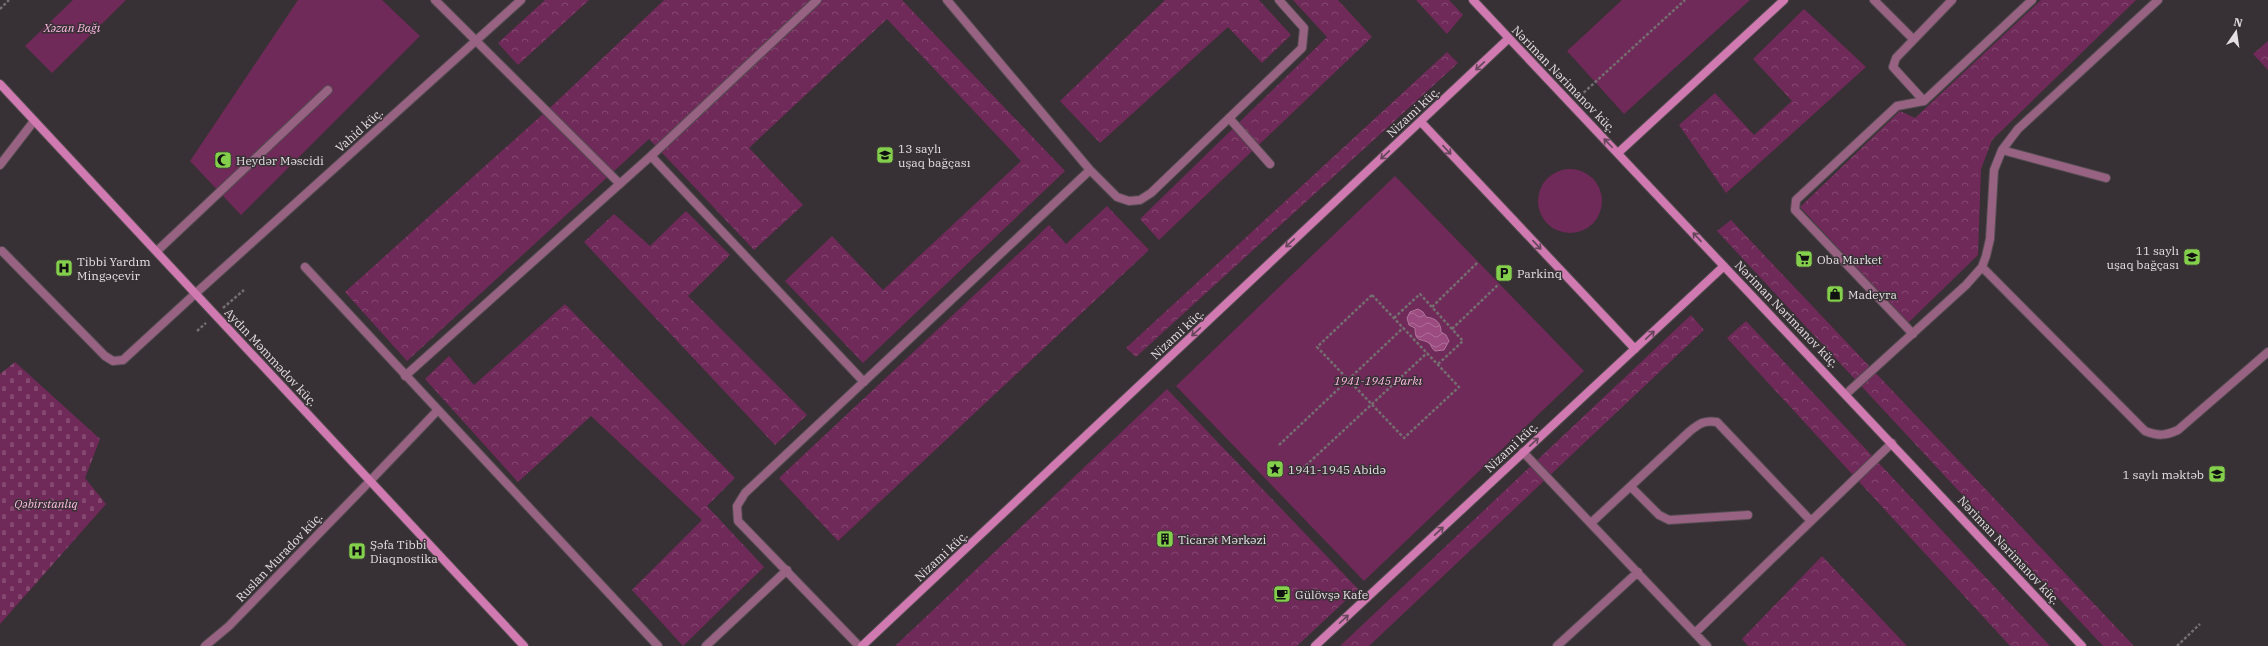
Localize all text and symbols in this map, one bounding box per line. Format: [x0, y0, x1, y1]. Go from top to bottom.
north arrow [2216, 12, 2256, 52]
text: N [2232, 14, 2244, 30]
park label: Xəzan Bağı [43, 20, 101, 35]
street label: Nəriman Nərimanov küç. [1509, 22, 1619, 136]
one-way arrow [1475, 61, 1485, 70]
street label: Nizami küç. [1383, 84, 1443, 140]
street label: Vahid küç. [332, 105, 386, 155]
one-way arrow [1604, 138, 1613, 148]
place label: 13 saylı uşaq bağçası [898, 141, 971, 170]
school or university icon: 13 saylı uşaq bağçası [875, 145, 895, 165]
one-way arrow [1443, 145, 1452, 155]
mosque icon: Heydər Məscidi [213, 150, 233, 170]
one-way arrow [1380, 150, 1390, 159]
place label: Heydər Məscidi [236, 153, 324, 168]
one-way arrow [1692, 232, 1702, 242]
one-way arrow [1285, 239, 1295, 248]
one-way arrow [1532, 240, 1542, 250]
place label: 11 saylı uşaq bağçası [2107, 243, 2179, 272]
school or university icon: 11 saylı uşaq bağçası [2182, 247, 2202, 267]
supermarket icon: Oba Market [1794, 249, 1814, 269]
place label: Oba Market [1817, 252, 1882, 267]
place label: Tibbi Yardım Mingəçevir [77, 254, 151, 283]
street label: Nəriman Nərimanov küç. [1732, 257, 1842, 371]
hospital icon: Tibbi Yardım Mingəçevir [54, 258, 74, 278]
parking icon: Parkinq [1494, 263, 1514, 283]
place label: Parkinq [1517, 266, 1562, 281]
shop icon: Madeyra [1825, 284, 1845, 304]
place label: Madeyra [1848, 287, 1897, 302]
street label: Aydın Məmmədov küç. [222, 305, 320, 409]
street label: Nizami küç. [1147, 306, 1207, 362]
one-way arrow [1190, 328, 1201, 337]
one-way arrow [1645, 330, 1655, 340]
park label: 1941-1945 Parkı [1334, 373, 1423, 388]
street label: Nizami küç. [1481, 419, 1541, 475]
one-way arrow [1529, 437, 1539, 447]
place icon: 1941-1945 Abidə [1265, 459, 1285, 479]
place label: 1941-1945 Abidə [1288, 462, 1386, 477]
school or university icon: 1 saylı məktəb [2207, 464, 2227, 484]
place label: 1 saylı məktəb [2123, 467, 2204, 482]
street label: Nəriman Nərimanov küç. [1955, 493, 2063, 607]
park label: Qəbirstanlıq [14, 496, 78, 511]
street label: Ruslan Muradov küç. [233, 509, 325, 605]
one-way arrow [1434, 526, 1444, 535]
street label: Nizami küç. [911, 528, 971, 584]
building icon: Ticarət Mərkəzi [1155, 529, 1175, 549]
place label: Ticarət Mərkəzi [1178, 532, 1267, 547]
place label: Şəfa Tibbi Diaqnostika [370, 537, 438, 566]
hospital icon: Şəfa Tibbi Diaqnostika [347, 541, 367, 561]
cafe icon: Gülövşə Kafe [1272, 584, 1292, 604]
place label: Gülövşə Kafe [1295, 587, 1368, 602]
one-way arrow [1339, 615, 1349, 624]

